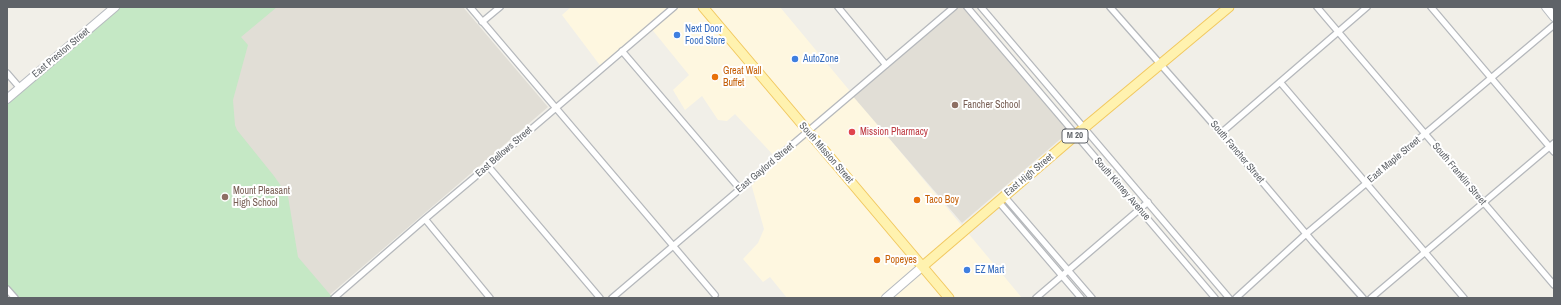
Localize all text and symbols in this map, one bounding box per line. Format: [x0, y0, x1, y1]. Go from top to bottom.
place label: Next Door Food Store [685, 23, 725, 46]
street label: East Preston Street [30, 26, 92, 80]
marker: Next Door Food Store [672, 30, 682, 40]
place label: AutoZone [803, 53, 839, 65]
marker: AutoZone [790, 54, 800, 64]
place label: Great Wall Buffet [723, 65, 761, 88]
marker: Great Wall Buffet [710, 72, 720, 82]
place label: Fancher School [963, 99, 1020, 111]
marker: Fancher School [950, 100, 960, 110]
street label: South Fancher Street [1207, 118, 1267, 186]
street label: South Mission Street [796, 120, 856, 186]
street label: East Bellows Street [473, 124, 535, 180]
place label: Mission Pharmacy [860, 126, 928, 138]
marker: Mission Pharmacy [847, 127, 857, 137]
road number: M 20 [1062, 129, 1088, 143]
street label: East Maple Street [1365, 134, 1423, 186]
street label: East Gaylord Street [734, 140, 796, 196]
street label: South Franklin Street [1429, 140, 1489, 208]
street label: East High Street [1002, 151, 1056, 199]
street label: South Kinney Avenue [1091, 155, 1153, 223]
place label: Mount Pleasant High School [233, 185, 290, 208]
marker: Mount Pleasant High School [220, 192, 230, 202]
place label: Taco Boy [925, 194, 959, 206]
marker: Taco Boy [912, 195, 922, 205]
place label: Popeyes [885, 254, 917, 266]
marker: Popeyes [872, 255, 882, 265]
place label: EZ Mart [975, 264, 1004, 276]
marker: EZ Mart [962, 265, 972, 275]

